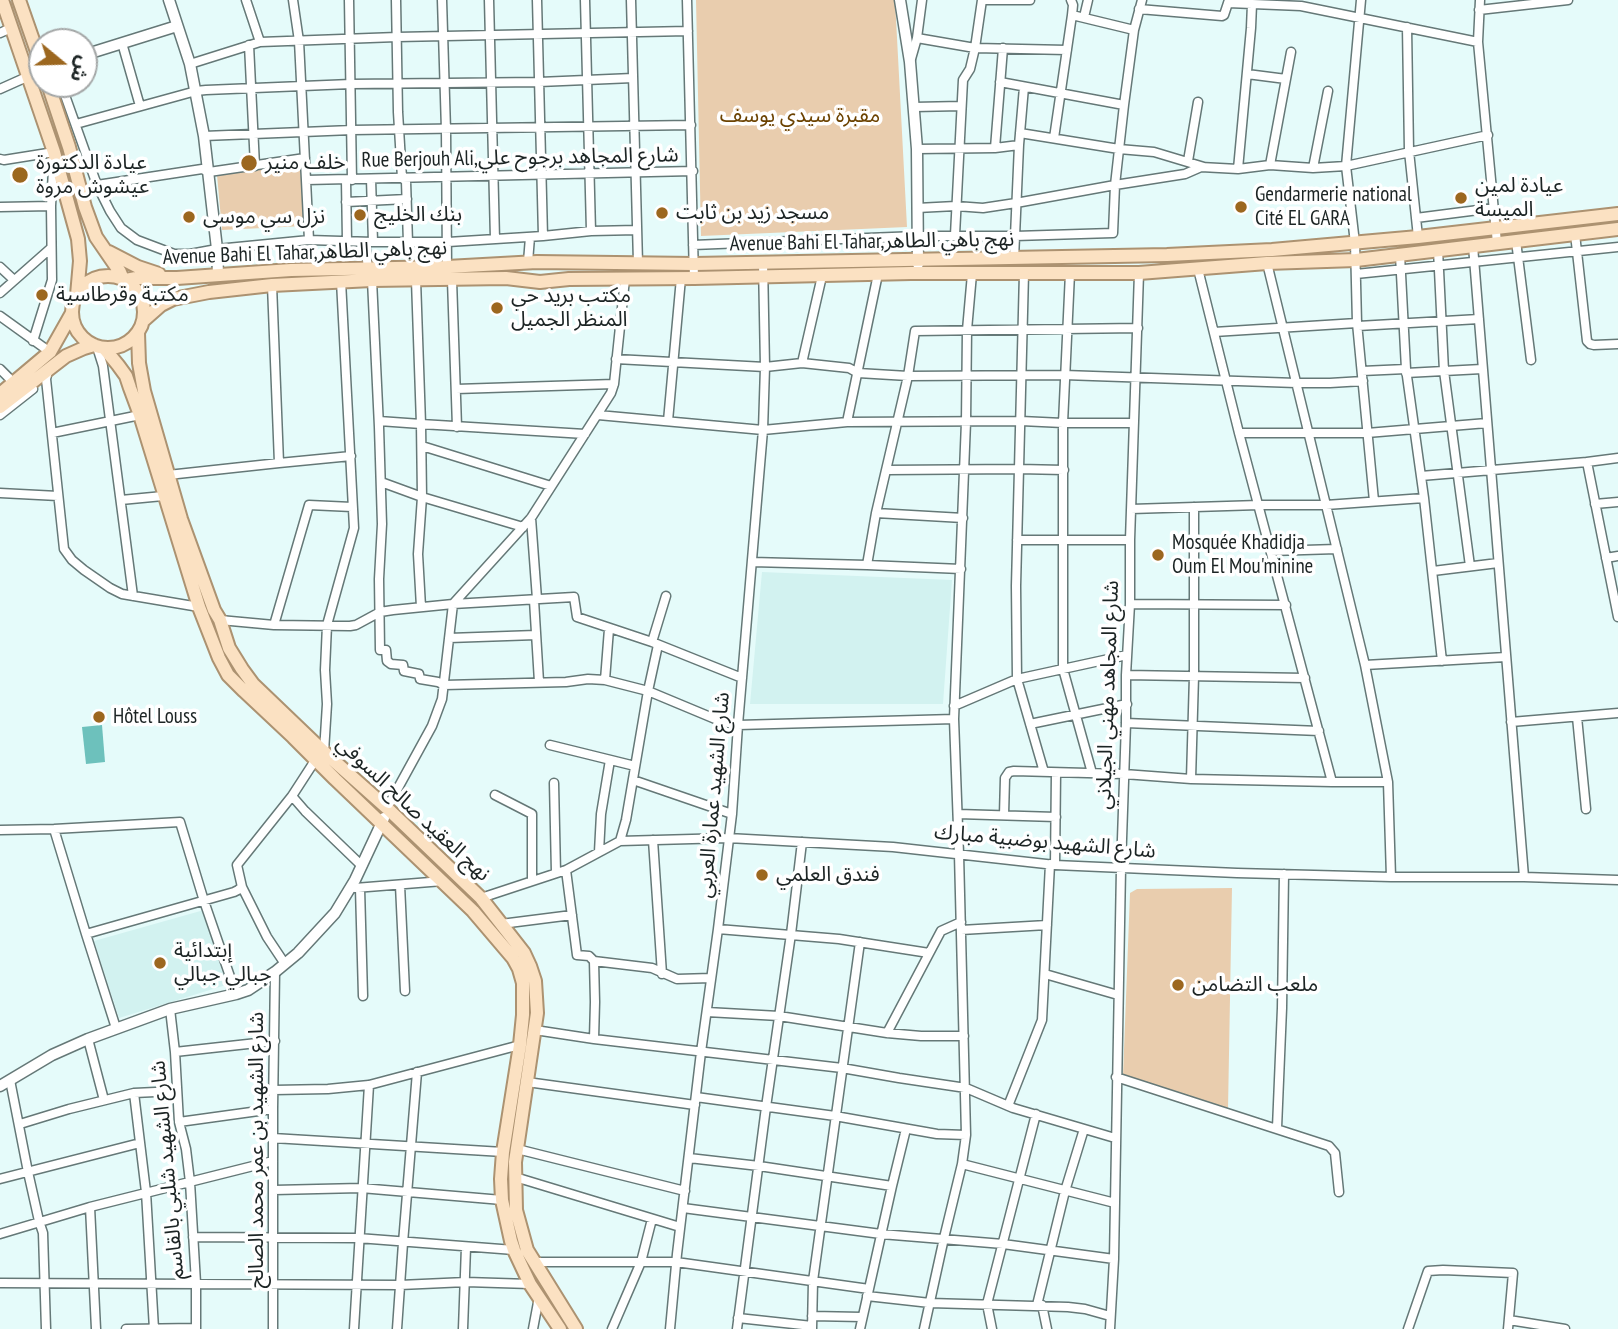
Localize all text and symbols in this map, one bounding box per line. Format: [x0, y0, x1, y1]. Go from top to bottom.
north arrow [28, 28, 98, 98]
text: ش [65, 53, 97, 85]
park label: مقبرة سيدي يوسف [720, 103, 880, 129]
street label: Rue Berjouh Ali,شارع المجاهد برجوح علي [361, 143, 679, 173]
place label: عيادة الدكتورة عيشوش مروة [36, 150, 149, 200]
place label: خلف منير [265, 150, 346, 176]
marker: خلف منير [239, 153, 259, 173]
marker: عيادة الدكتورة عيشوش مروة [10, 165, 30, 185]
place label: عيادة لمين الميسة [1475, 173, 1563, 223]
place label: Gendarmerie national Cité EL GARA [1255, 182, 1412, 232]
marker: عيادة لمين الميسة [1453, 190, 1469, 206]
marker: Gendarmerie national Cité EL GARA [1233, 199, 1249, 215]
place label: مسجد زيد بن ثابت [676, 200, 829, 226]
place label: بنك الخليج [374, 202, 462, 228]
place label: نزل سي موسى [203, 204, 325, 230]
marker: مسجد زيد بن ثابت [654, 205, 670, 221]
marker: بنك الخليج [352, 207, 368, 223]
marker: نزل سي موسى [181, 209, 197, 225]
street label: Avenue Bahi El Tahar,نهج باهي الطاهر [729, 227, 1015, 257]
street label: Avenue Bahi El Tahar,نهج باهي الطاهر [162, 235, 448, 271]
place label: مكتبة وقرطاسية [56, 282, 189, 308]
place label: مكتب بريد حي المنظر الجميل [511, 283, 631, 333]
marker: مكتبة وقرطاسية [34, 287, 50, 303]
marker: مكتب بريد حي المنظر الجميل [489, 300, 505, 316]
place label: Mosquée Khadidja Oum El Mou'minine [1172, 530, 1313, 580]
marker: Mosquée Khadidja Oum El Mou'minine [1150, 547, 1166, 563]
street label: شارع المجاهد مهني الجيلاني [1091, 580, 1125, 810]
street label: شارع الشهيد عمارة العربي [692, 691, 736, 899]
place label: Hôtel Louss [113, 704, 197, 730]
marker: Hôtel Louss [91, 709, 107, 725]
street label: نهج العقيد صالح السوفي [331, 731, 495, 887]
street label: شارع الشهيد بوضبية مبارك [933, 820, 1157, 864]
place label: فندق العلمي [776, 862, 880, 888]
marker: فندق العلمي [754, 867, 770, 883]
place label: إبتدائية جبالي جبالي [174, 938, 272, 988]
marker: إبتدائية جبالي جبالي [152, 955, 168, 971]
place label: ملعب التضامن [1192, 972, 1318, 998]
marker: ملعب التضامن [1170, 977, 1186, 993]
street label: شارع الشهيد بن عمر محمد الصالح [244, 1012, 270, 1288]
street label: شارع الشهيد شلبي بالقاسم [146, 1059, 190, 1281]

